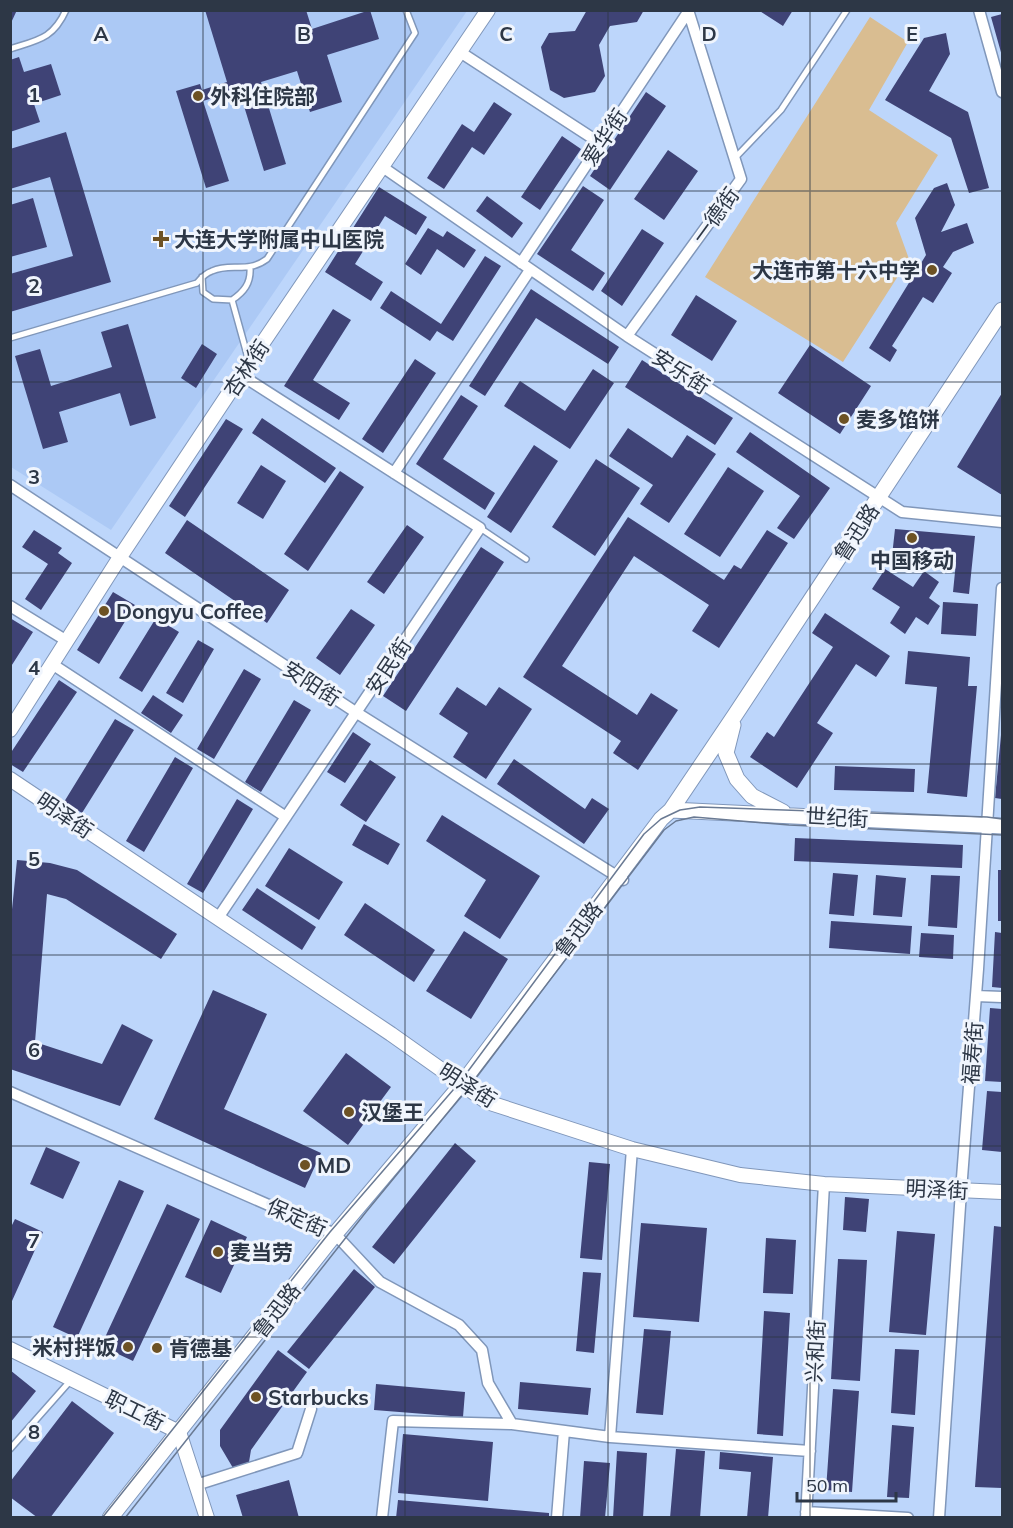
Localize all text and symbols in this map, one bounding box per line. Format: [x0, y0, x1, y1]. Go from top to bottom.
text: A [94, 21, 109, 46]
text: B [297, 21, 311, 46]
text: C [499, 21, 513, 46]
text: D [701, 21, 717, 46]
text: E [906, 21, 918, 46]
text: 1 [28, 82, 40, 107]
place label: 外科住院部 [210, 83, 315, 109]
marker: 外科住院部 [191, 89, 205, 103]
street label: 爱华街 [576, 104, 632, 170]
street label: 一德街 [686, 182, 744, 248]
place label: 大连大学附属中山医院 [174, 226, 384, 252]
marker: 大连大学附属中山医院 [152, 230, 170, 248]
place label: 大连市第十六中学 [752, 257, 920, 283]
marker: 大连市第十六中学 [925, 263, 939, 277]
text: 2 [28, 273, 40, 298]
street label: 杏林街 [218, 335, 274, 401]
street label: 安乐街 [648, 343, 714, 399]
place label: 麦多馅饼 [856, 406, 940, 432]
marker: 麦多馅饼 [837, 412, 851, 426]
text: 3 [28, 464, 40, 489]
street label: 鲁迅路 [828, 499, 884, 565]
marker: 中国移动 [905, 531, 919, 545]
place label: 中国移动 [870, 547, 954, 573]
place label: Dongyu Coffee [116, 598, 264, 624]
marker: Dongyu Coffee [97, 604, 111, 618]
street label: 安民街 [360, 633, 416, 699]
text: 4 [28, 655, 40, 680]
street label: 安阳街 [279, 655, 345, 711]
street label: 明泽街 [32, 787, 98, 843]
street label: 世纪街 [805, 802, 869, 832]
text: 5 [28, 846, 40, 871]
street label: 鲁迅路 [549, 896, 607, 962]
street label: 福寿街 [957, 1021, 987, 1085]
text: 6 [28, 1037, 40, 1062]
street label: 明泽街 [434, 1057, 502, 1113]
place label: 汉堡王 [361, 1099, 424, 1125]
marker: 汉堡王 [342, 1105, 356, 1119]
place label: MD [317, 1152, 351, 1178]
marker: MD [298, 1158, 312, 1172]
street label: 明泽街 [905, 1174, 969, 1204]
street label: 保定街 [263, 1192, 331, 1242]
text: 7 [28, 1228, 40, 1253]
place label: 麦当劳 [230, 1239, 293, 1265]
marker: 麦当劳 [211, 1245, 225, 1259]
street label: 鲁迅路 [246, 1277, 306, 1343]
street label: 兴和街 [800, 1319, 830, 1383]
place label: 米村拌饭 [32, 1334, 116, 1360]
place label: 肯德基 [169, 1335, 232, 1361]
marker: 米村拌饭 [121, 1340, 135, 1354]
marker: 肯德基 [150, 1341, 164, 1355]
place label: Starbucks [268, 1384, 369, 1410]
street label: 职工街 [101, 1385, 169, 1435]
marker: Starbucks [249, 1390, 263, 1404]
text: 8 [28, 1419, 40, 1444]
scale bar [797, 1465, 896, 1503]
text: 50 m [806, 1474, 848, 1497]

